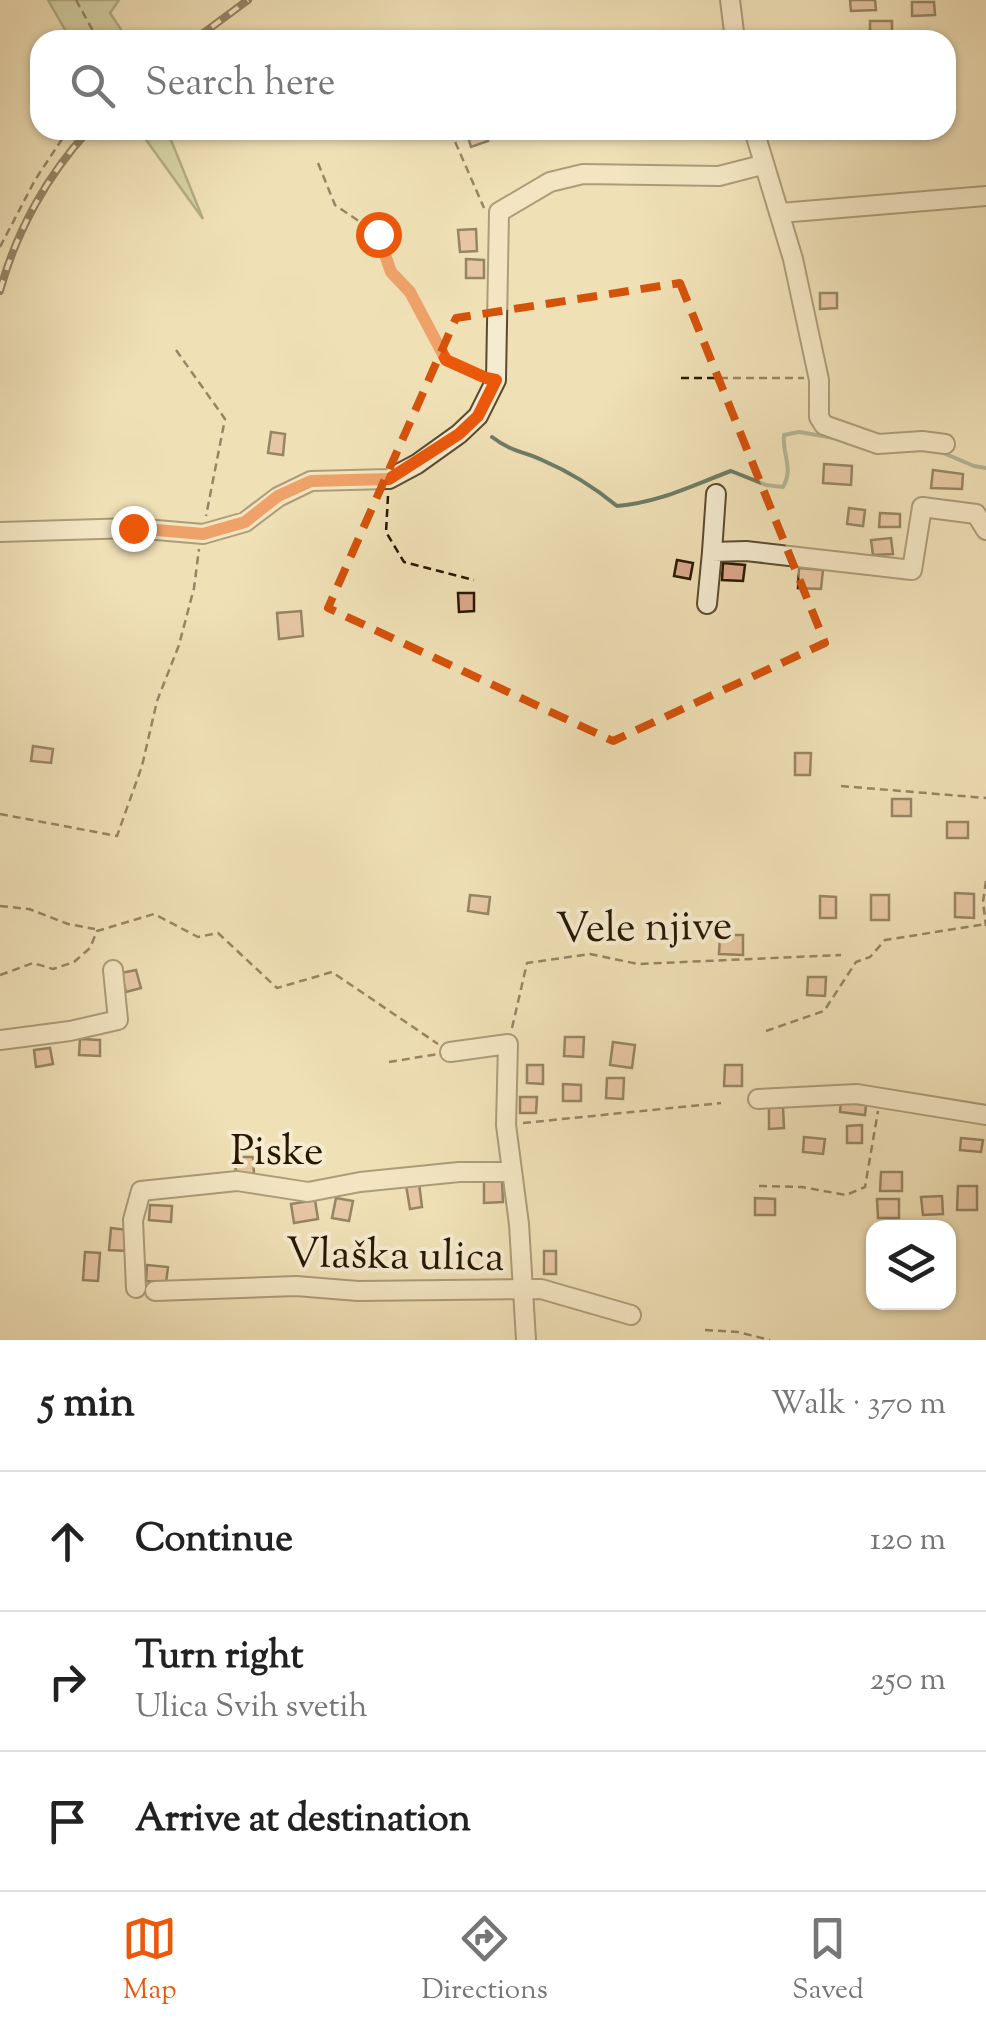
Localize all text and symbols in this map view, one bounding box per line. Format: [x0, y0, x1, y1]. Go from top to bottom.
search box [30, 30, 956, 140]
icon: search [65, 58, 120, 113]
text: Search here [145, 58, 336, 112]
route start [356, 212, 402, 258]
route end [111, 506, 157, 552]
street label: Vele njive [555, 898, 733, 962]
street label: Piske [230, 1124, 324, 1184]
map controls [866, 1220, 956, 1310]
button: layers [866, 1220, 956, 1310]
street label: Vlaška ulica [285, 1226, 505, 1290]
text: 5 min [40, 1375, 135, 1435]
text: Walk · 370 m [771, 1382, 946, 1428]
icon: ahead [40, 1514, 95, 1569]
text: Continue [135, 1514, 293, 1568]
text: 120 m [870, 1518, 946, 1564]
text: Turn right [135, 1631, 303, 1685]
icon: right [40, 1654, 95, 1709]
text: 250 m [870, 1658, 946, 1704]
text: Ulica Svih svetih [135, 1685, 367, 1731]
icon: arrive [40, 1794, 95, 1849]
text: Arrive at destination [135, 1794, 471, 1848]
tab: Map [122, 1911, 177, 2011]
tab: Directions [421, 1911, 548, 2011]
tab: Saved [792, 1911, 864, 2011]

